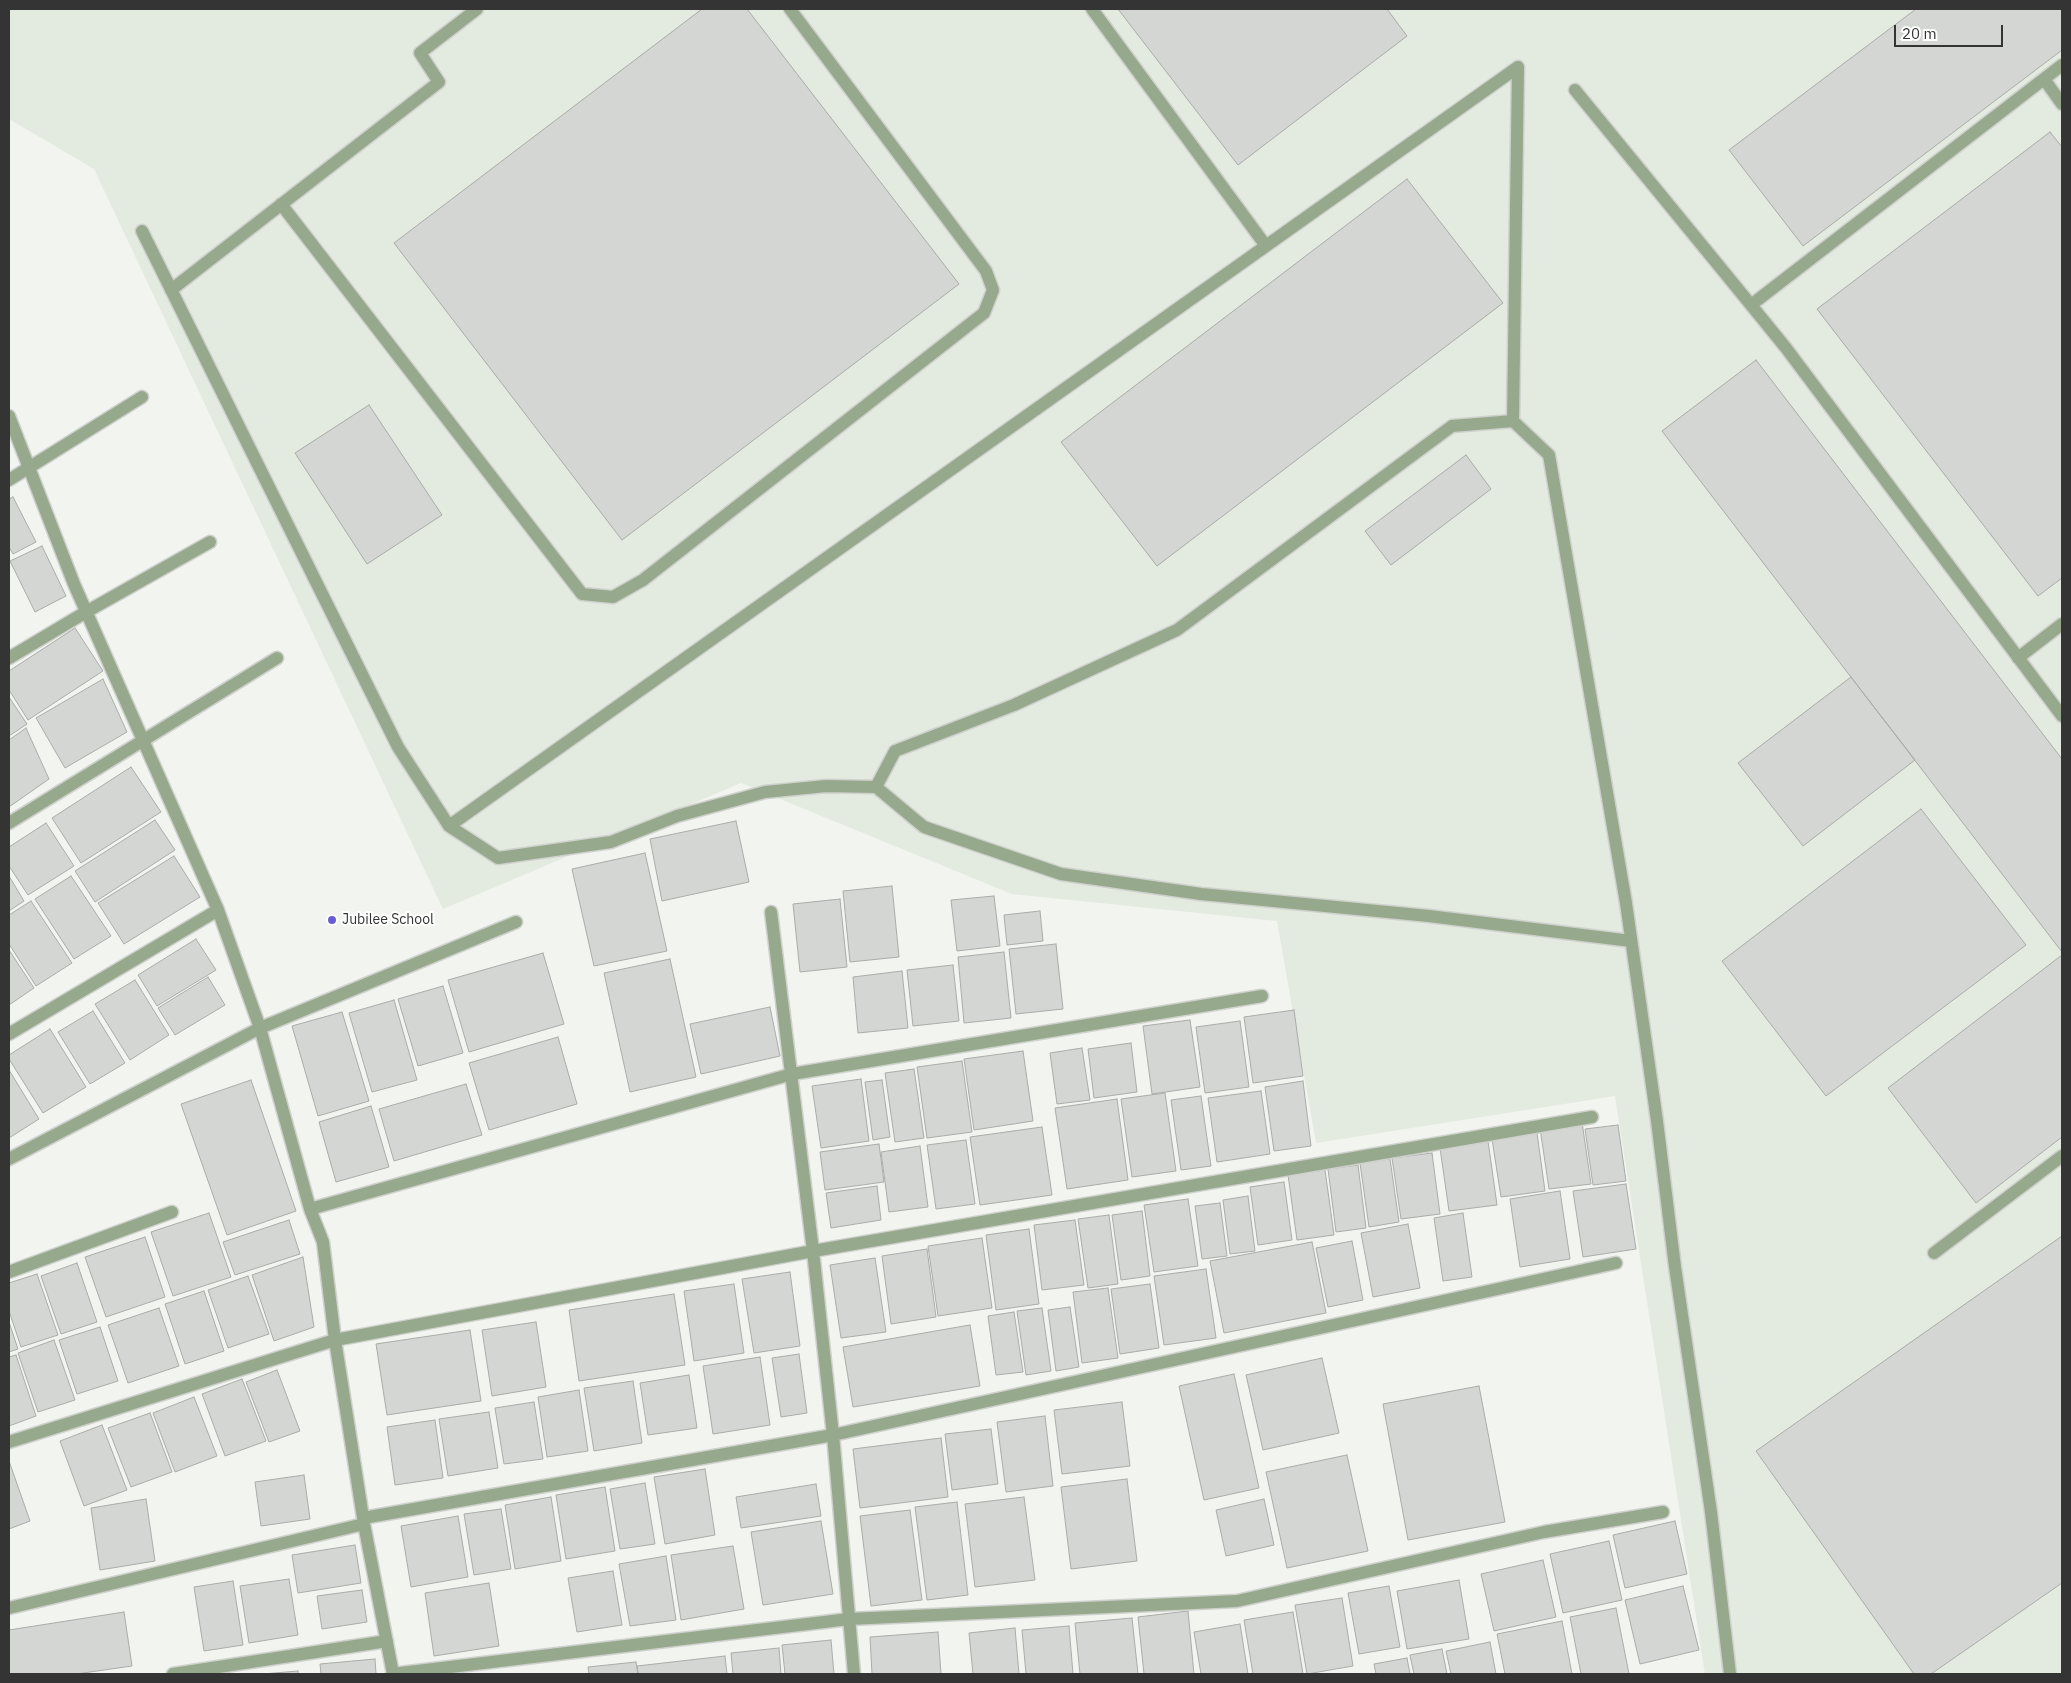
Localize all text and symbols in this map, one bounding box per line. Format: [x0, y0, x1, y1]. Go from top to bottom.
scale bar [1896, 15, 2005, 47]
text: 20 m [1902, 24, 1937, 43]
place label: Jubilee School [342, 912, 434, 928]
marker: Jubilee School [326, 914, 338, 926]

